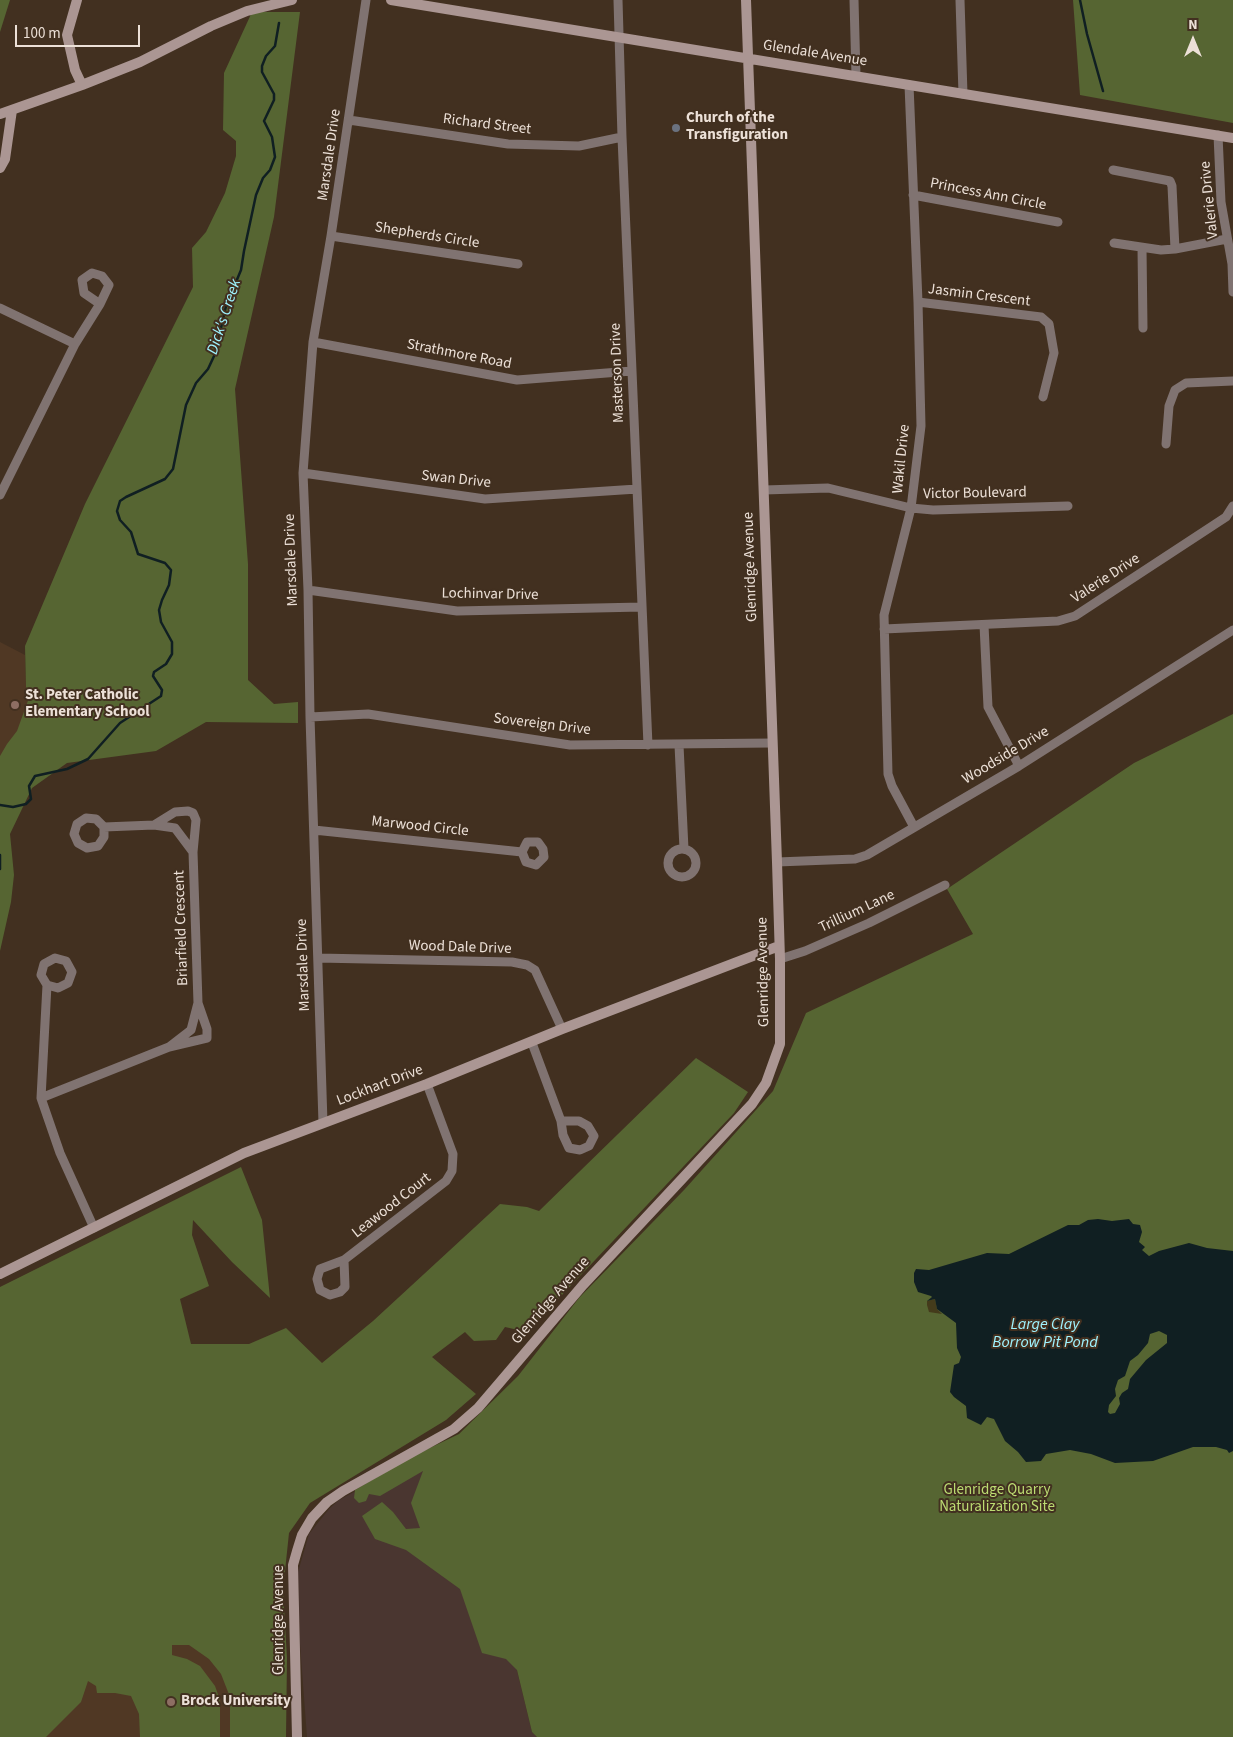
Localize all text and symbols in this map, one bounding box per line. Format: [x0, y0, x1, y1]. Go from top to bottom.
scale bar [18, 15, 142, 47]
north arrow [1168, 15, 1218, 65]
text: N [1188, 15, 1198, 35]
text: 100 m [23, 23, 61, 44]
street label: Glendale Avenue [762, 37, 868, 71]
street label: Marsdale Drive [315, 108, 345, 202]
place label: Church of the Transfiguration [686, 110, 788, 145]
street label: Richard Street [442, 111, 532, 139]
marker: Church of the Transfiguration [670, 122, 682, 134]
street label: Valerie Drive [1197, 160, 1223, 240]
street label: Princess Ann Circle [928, 175, 1048, 215]
street label: Shepherds Circle [373, 219, 481, 253]
water label: Dick's Creek [204, 277, 246, 357]
street label: Jasmin Crescent [927, 281, 1031, 311]
street label: Masterson Drive [607, 323, 629, 423]
street label: Strathmore Road [405, 336, 513, 374]
street label: Wakil Drive [889, 423, 915, 495]
street label: Swan Drive [420, 467, 492, 493]
street label: Victor Boulevard [923, 484, 1027, 504]
street label: Glenridge Avenue [740, 512, 762, 622]
street label: Marsdale Drive [281, 513, 303, 607]
street label: Valerie Drive [1068, 550, 1144, 608]
street label: Lochinvar Drive [441, 585, 539, 605]
place label: St. Peter Catholic Elementary School [25, 687, 150, 722]
marker: St. Peter Catholic Elementary School [9, 699, 21, 711]
street label: Sovereign Drive [492, 710, 592, 740]
street label: Woodside Drive [960, 723, 1052, 789]
street label: Marwood Circle [370, 813, 470, 841]
street label: Briarfield Crescent [171, 870, 193, 986]
street label: Trillium Lane [816, 887, 898, 937]
street label: Glenridge Avenue [754, 917, 774, 1027]
street label: Marsdale Drive [293, 918, 315, 1012]
street label: Wood Dale Drive [408, 937, 512, 959]
street label: Lockhart Drive [334, 1061, 426, 1111]
street label: Leawood Court [349, 1170, 435, 1242]
street label: Glenridge Avenue [508, 1254, 594, 1348]
water label: Large Clay Borrow Pit Pond [992, 1315, 1098, 1353]
park label: Glenridge Quarry Naturalization Site [939, 1482, 1055, 1517]
street label: Glenridge Avenue [271, 1565, 289, 1675]
place label: Brock University [181, 1693, 291, 1711]
marker: Brock University [165, 1696, 177, 1708]

